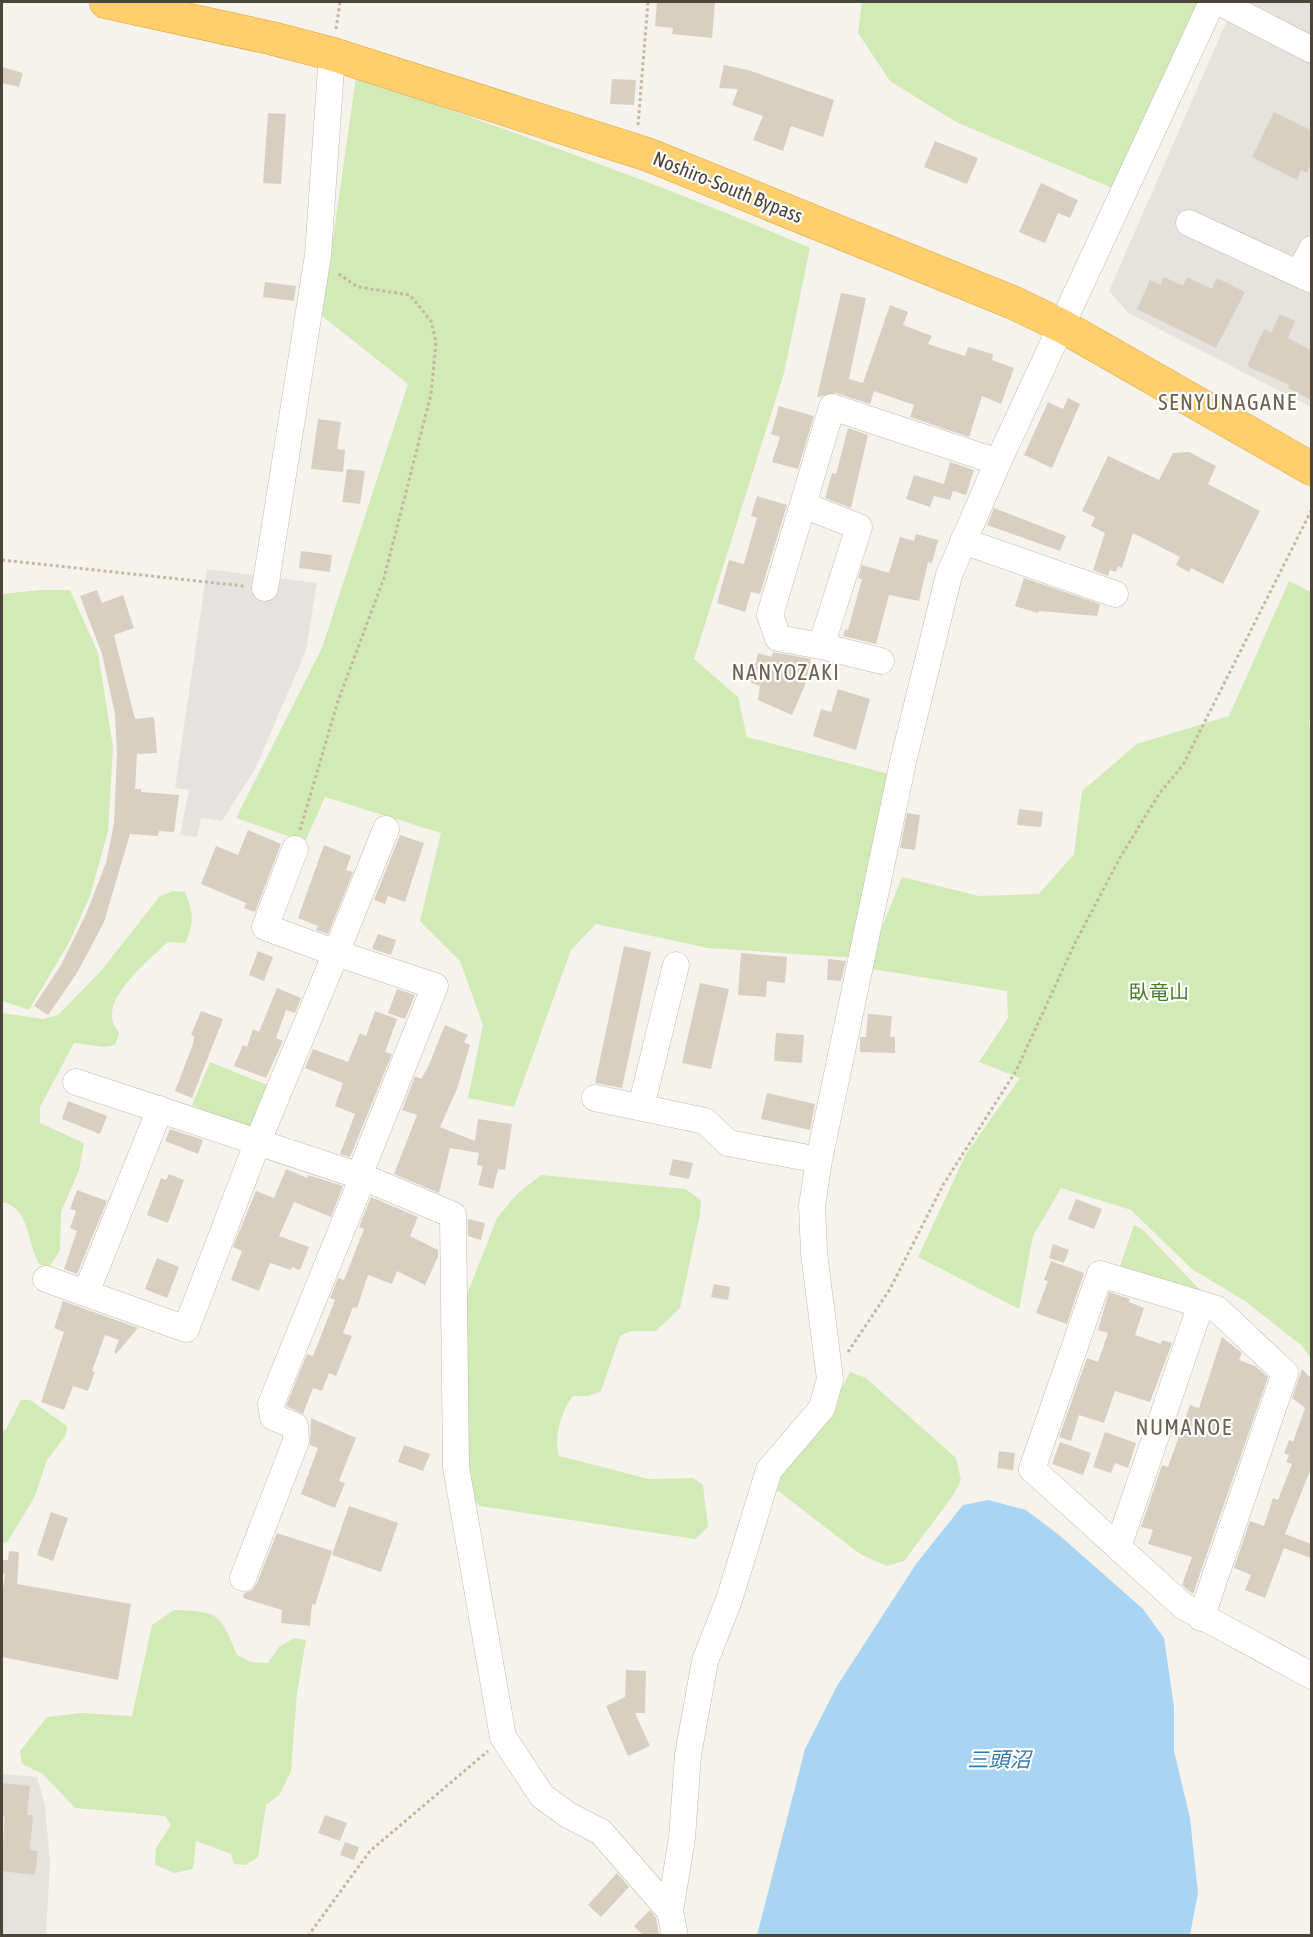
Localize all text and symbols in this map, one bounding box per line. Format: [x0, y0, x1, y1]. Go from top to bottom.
street label: Noshiro-South Bypass [650, 146, 806, 227]
district label: SENYUNAGANE [1158, 389, 1298, 415]
district label: NANYOZAKI [732, 659, 840, 685]
park label: 臥竜山 [1129, 980, 1189, 1003]
district label: NUMANOE [1135, 1414, 1233, 1440]
water label: 三頭沼 [968, 1747, 1033, 1771]

